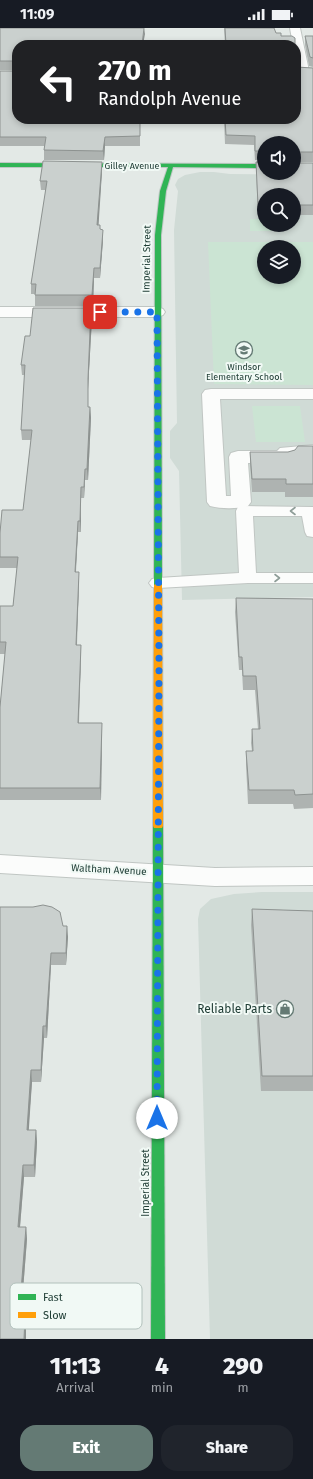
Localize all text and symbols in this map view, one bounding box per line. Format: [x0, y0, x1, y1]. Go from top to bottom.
text: 11:09 [20, 5, 54, 23]
text: 270 m [98, 54, 172, 87]
icon: left [32, 56, 84, 108]
text: Randolph Avenue [98, 88, 241, 110]
map controls [257, 136, 301, 284]
button: sound [257, 136, 301, 180]
street label: Gilley Avenue [105, 161, 160, 171]
button: search [257, 188, 301, 232]
street label: Imperial Street [140, 225, 154, 293]
button: layers [257, 240, 301, 284]
pin [83, 295, 117, 329]
icon: arrive [89, 301, 111, 323]
school or university icon: Windsor Elementary School [234, 340, 254, 360]
place label: Windsor Elementary School [206, 362, 282, 382]
one-way arrow [290, 507, 296, 515]
one-way arrow [274, 574, 280, 582]
street label: Waltham Avenue [71, 862, 147, 878]
shop icon: Reliable Parts [275, 999, 295, 1019]
place label: Reliable Parts [197, 1002, 272, 1016]
position arrow [136, 1097, 178, 1139]
street label: Imperial Street [140, 1149, 152, 1217]
legend [10, 1283, 142, 1329]
text: Fast [43, 1291, 63, 1304]
text: Slow [43, 1309, 67, 1322]
text: 11:13 [50, 1352, 101, 1380]
text: 4 [155, 1352, 169, 1380]
text: 290 [223, 1352, 263, 1380]
text: Arrival [56, 1380, 94, 1395]
text: min [151, 1380, 173, 1395]
text: m [238, 1380, 249, 1395]
button: Exit [20, 1425, 153, 1471]
button: Share [161, 1425, 293, 1471]

